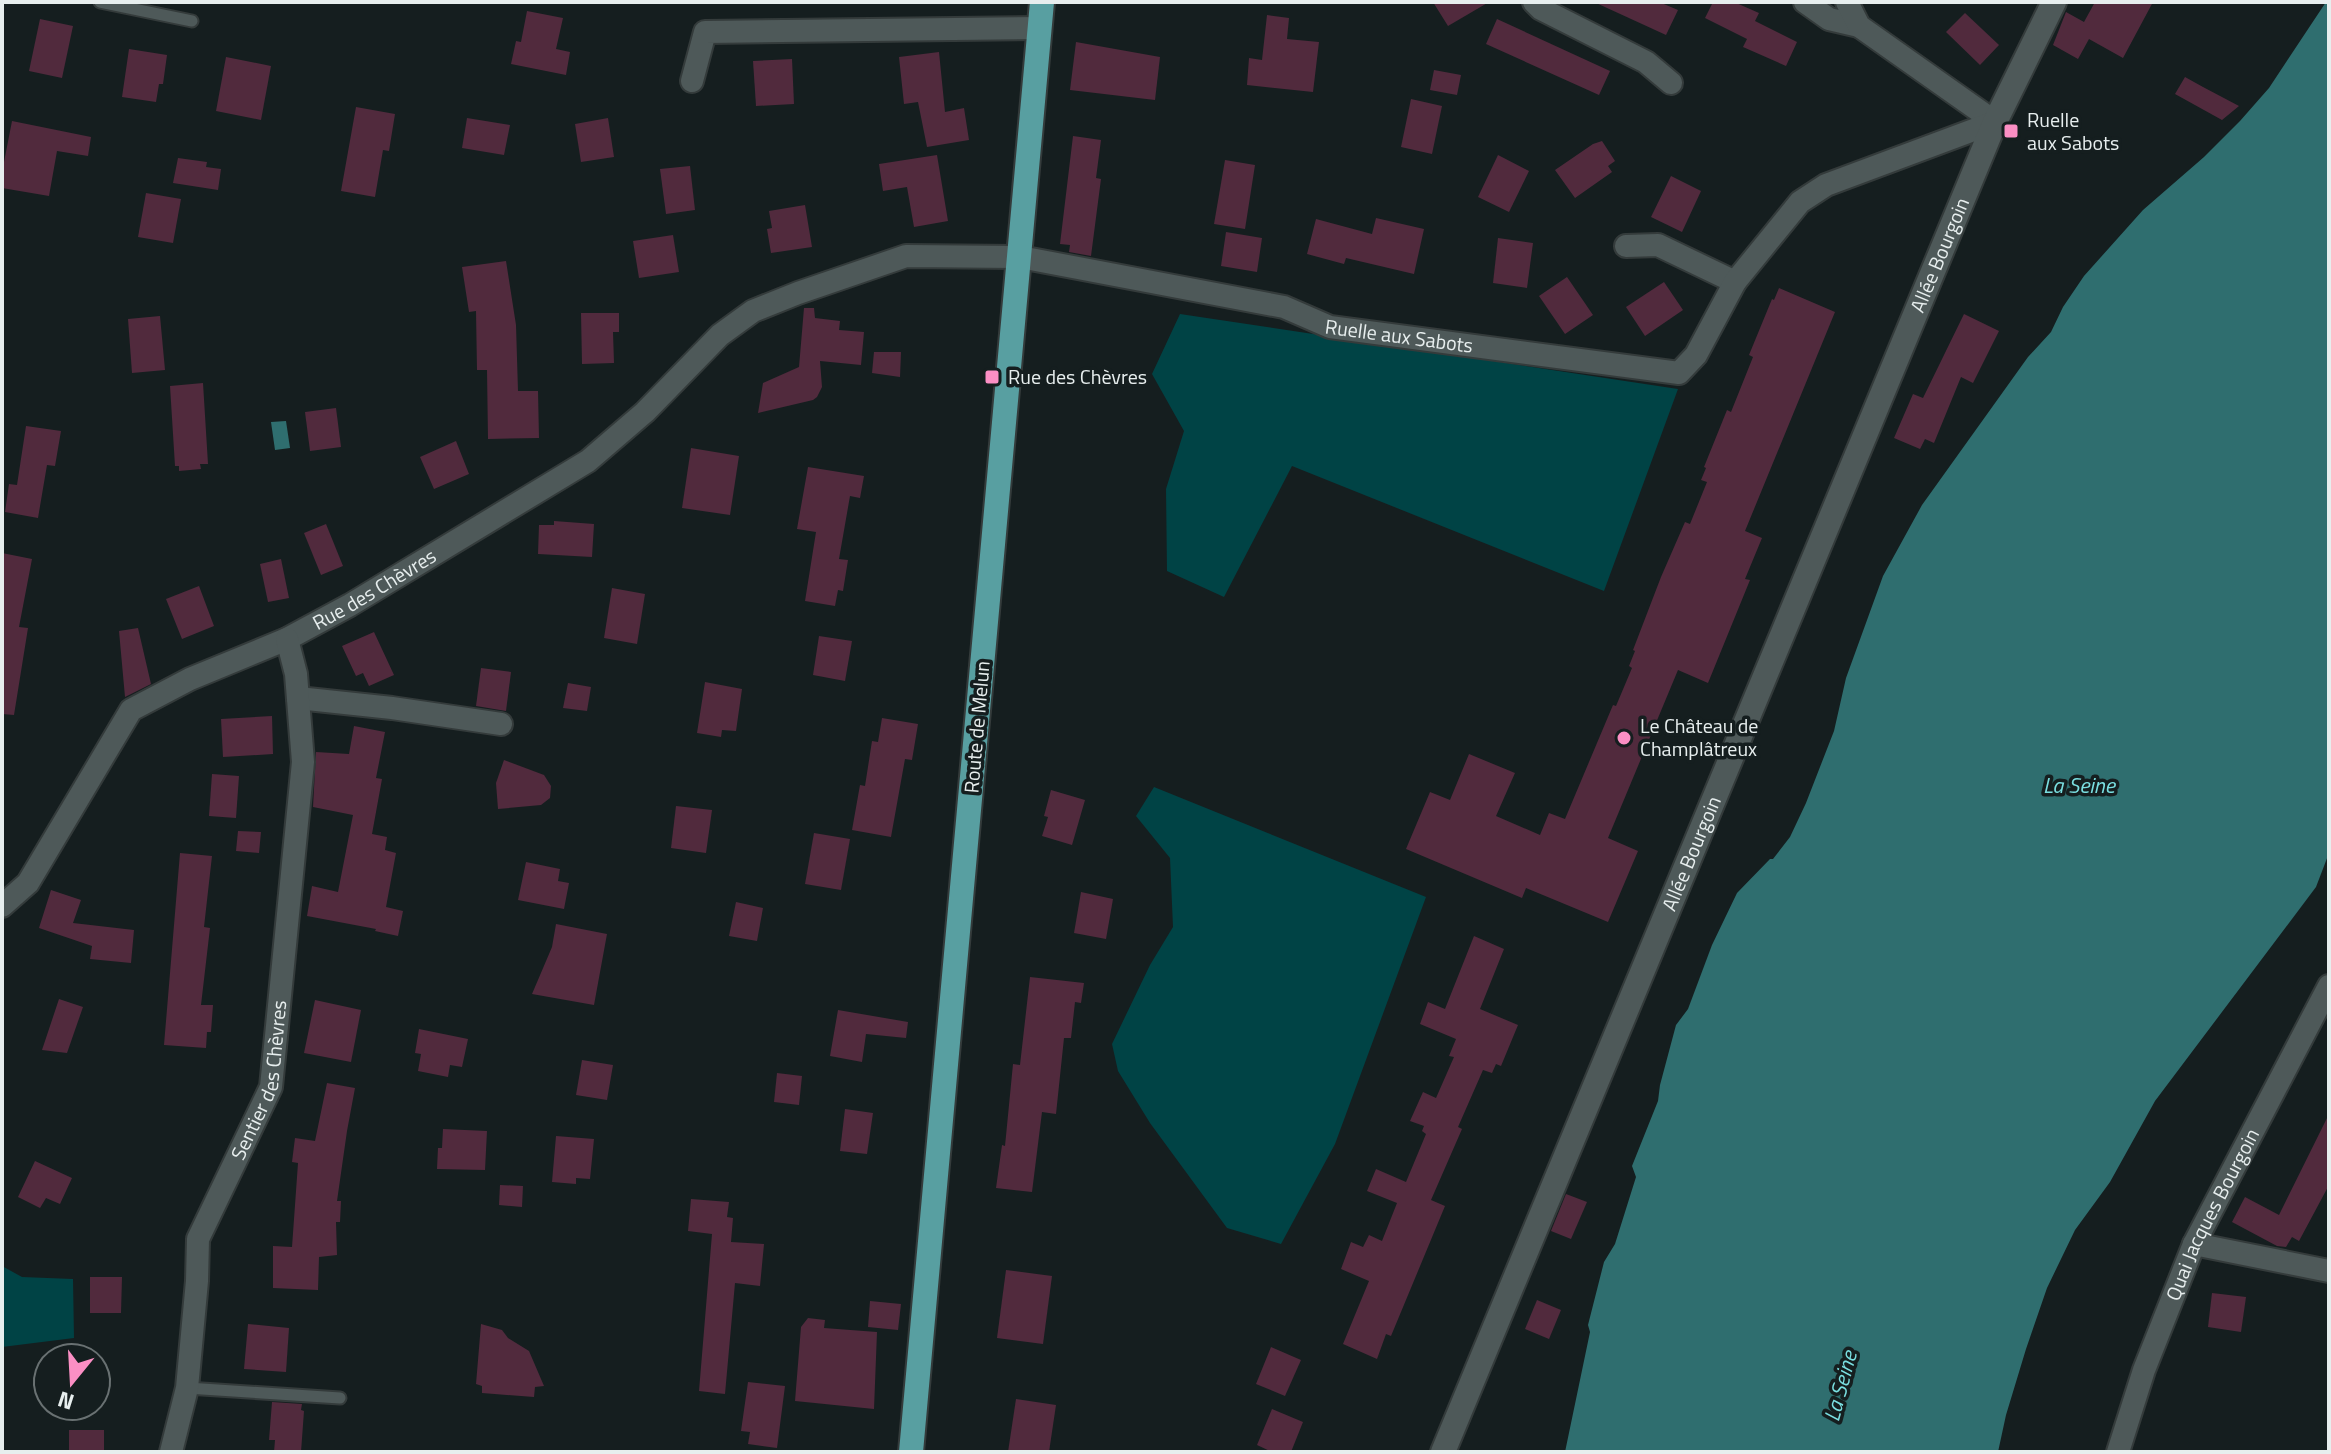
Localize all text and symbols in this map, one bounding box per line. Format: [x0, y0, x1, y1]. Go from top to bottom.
place label: Ruelle aux Sabots [2027, 104, 2119, 158]
marker: Ruelle aux Sabots [2002, 122, 2020, 140]
street label: Allée Bourgoin [1902, 192, 1977, 317]
street label: Ruelle aux Sabots [1323, 310, 1475, 361]
place label: Rue des Chèvres [1008, 361, 1147, 392]
marker: Rue des Chèvres [983, 368, 1001, 386]
street label: Rue des Chèvres [306, 540, 442, 638]
street label: Route de Melun [955, 660, 998, 794]
place label: Le Château de Champlâtreux [1640, 710, 1758, 764]
marker: Le Château de Champlâtreux [1615, 729, 1633, 747]
water label: La Seine [2043, 768, 2117, 802]
street label: Allée Bourgoin [1653, 791, 1729, 916]
street label: Sentier des Chèvres [222, 999, 294, 1165]
street label: Quai Jacques Bourgoin [2157, 1123, 2267, 1305]
north arrow [32, 1342, 112, 1422]
water label: La Seine [1814, 1345, 1866, 1425]
text: N [53, 1382, 78, 1420]

